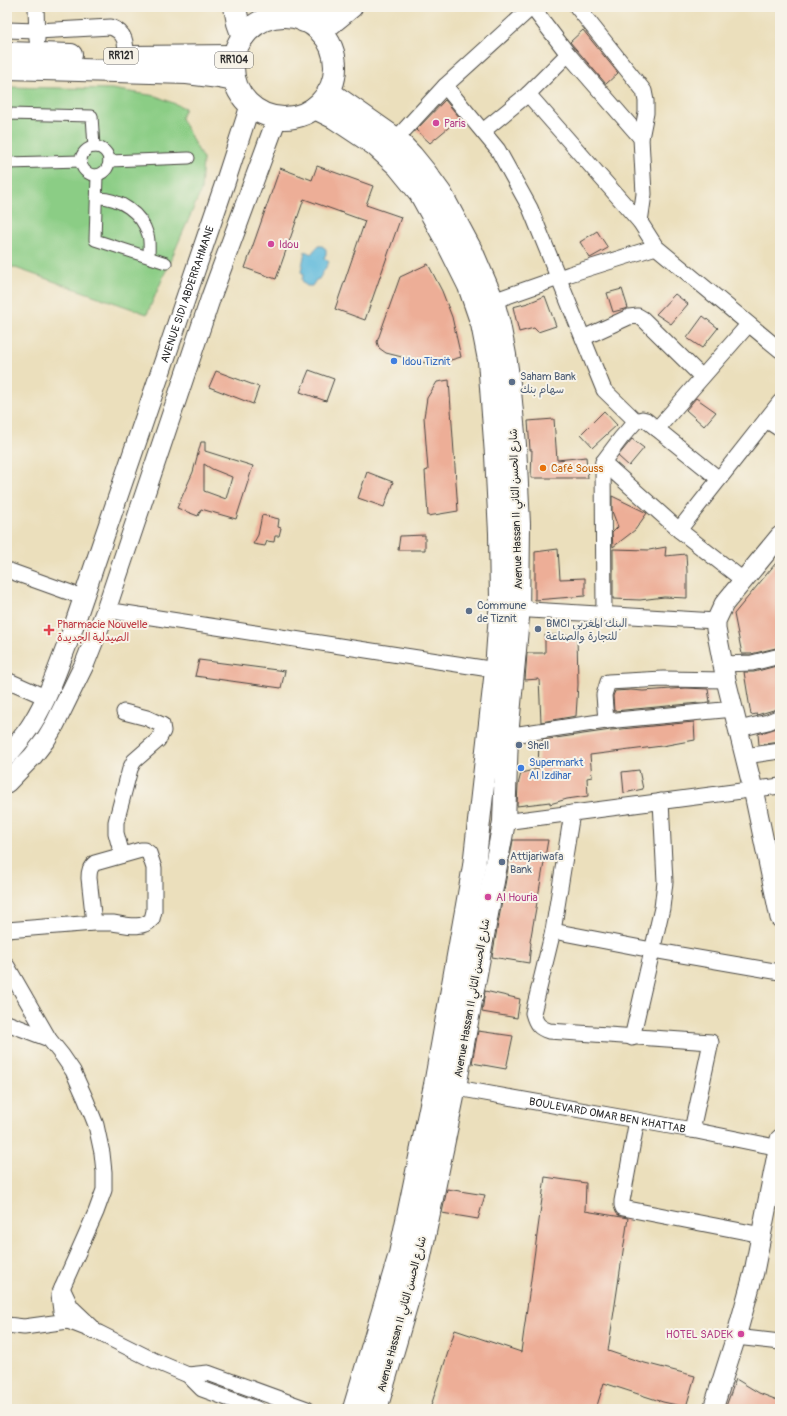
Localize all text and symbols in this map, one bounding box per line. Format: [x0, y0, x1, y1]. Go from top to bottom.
road number: RR121 [104, 48, 138, 64]
road number: RR104 [215, 52, 253, 68]
place label: Paris [444, 117, 466, 130]
marker: Paris [431, 118, 441, 128]
street label: AVENUE SIDI ABDERRAHMANE [158, 224, 217, 364]
place label: Idou [279, 238, 299, 251]
marker: Idou [266, 239, 276, 249]
place label: Idou Tiznit [402, 355, 451, 368]
marker: Idou Tiznit [389, 356, 399, 366]
place label: Saham Bank سهام بنك [520, 370, 576, 398]
marker: Saham Bank سهام بنك [507, 377, 517, 387]
street label: Avenue Hassan II شارع الحسن الثاني [507, 428, 529, 590]
place label: Café Souss [551, 462, 603, 475]
marker: Café Souss [538, 463, 548, 473]
place label: Commune de Tiznit [477, 599, 527, 625]
marker: Commune de Tiznit [464, 606, 474, 616]
place label: BMCI البنك المغربي للتجارة والصناعة [546, 617, 627, 644]
place label: Pharmacie Nouvelle الصيدلية الجديدة [57, 618, 148, 644]
marker: BMCI البنك المغربي للتجارة والصناعة [533, 624, 543, 634]
marker: Pharmacie Nouvelle الصيدلية الجديدة [44, 625, 54, 635]
place label: Shell [527, 739, 549, 752]
marker: Shell [514, 740, 524, 750]
place label: Supermarkt Al Izdihar [529, 756, 584, 782]
marker: Supermarkt Al Izdihar [516, 763, 526, 773]
place label: Attijariwafa Bank [510, 850, 563, 876]
marker: Attijariwafa Bank [497, 857, 507, 867]
place label: Al Houria [496, 891, 538, 904]
marker: Al Houria [483, 892, 493, 902]
street label: Avenue Hassan II شارع الحسن الثاني [452, 918, 496, 1079]
street label: BOULEVARD OMAR BEN KHATTAB [528, 1095, 687, 1135]
street label: Avenue Hassan II شارع الحسن الثاني [375, 1235, 433, 1394]
place label: HOTEL SADEK [666, 1328, 733, 1341]
marker: HOTEL SADEK [736, 1329, 746, 1339]

